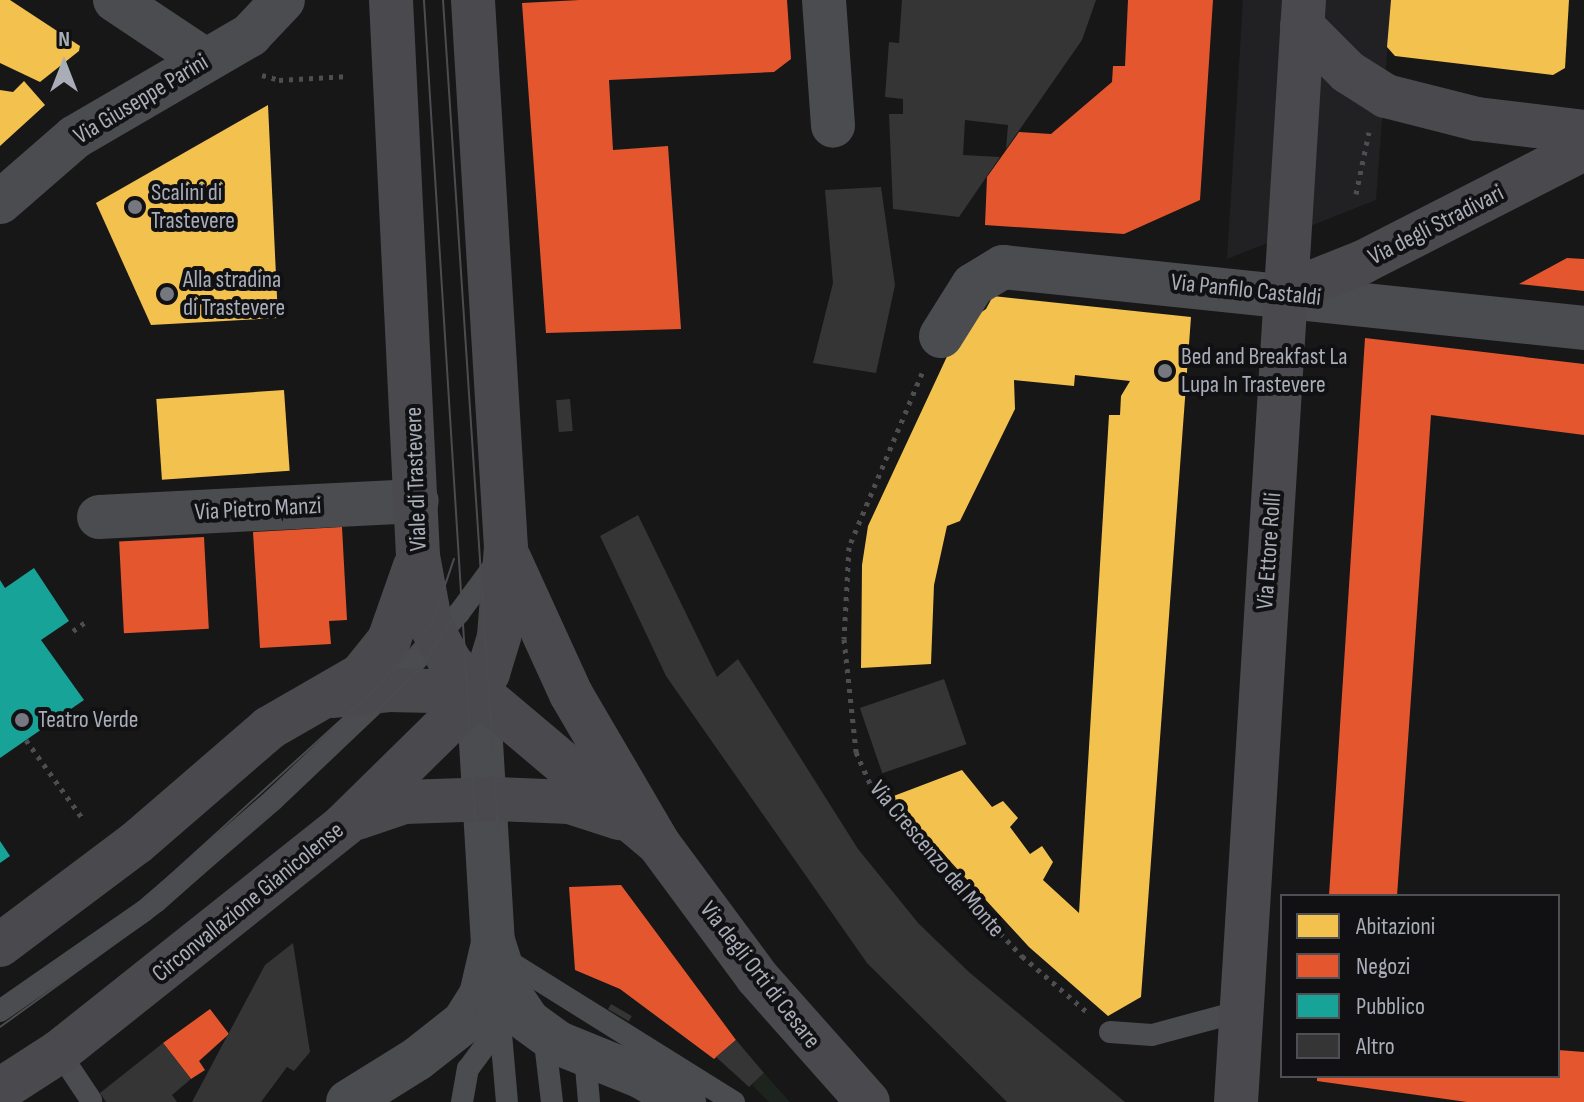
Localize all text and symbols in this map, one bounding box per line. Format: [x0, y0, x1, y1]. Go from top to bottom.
north arrow [24, 24, 104, 104]
text: N [58, 26, 70, 53]
street label: Via Giuseppe Parini [69, 48, 213, 150]
place label: Scalini di Trastevere [151, 179, 235, 235]
street label: Via degli Stradivari [1363, 179, 1509, 271]
marker: Scalini di Trastevere [126, 198, 144, 216]
place label: Alla stradina di Trastevere [183, 266, 285, 322]
street label: Via Panfilo Castaldi [1169, 268, 1323, 312]
marker: Alla stradina di Trastevere [158, 285, 176, 303]
place label: Bed and Breakfast La Lupa In Trastevere [1181, 343, 1348, 399]
marker: Bed and Breakfast La Lupa In Trastevere [1156, 362, 1174, 380]
street label: Viale di Trastevere [399, 406, 433, 552]
street label: Via Pietro Manzi [194, 491, 322, 527]
street label: Via Ettore Rolli [1251, 491, 1287, 611]
place label: Teatro Verde [38, 706, 139, 734]
marker: Teatro Verde [13, 711, 31, 729]
street label: Via Crescenzo del Monte [863, 775, 1011, 943]
street label: Circonvallazione Gianicolense [146, 816, 350, 988]
legend [1280, 894, 1560, 1078]
street label: Via degli Orti di Cesare [694, 896, 826, 1054]
text: Abitazioni [1356, 912, 1435, 941]
text: Negozi [1356, 952, 1410, 981]
text: Pubblico [1356, 992, 1425, 1021]
text: Altro [1356, 1032, 1395, 1061]

